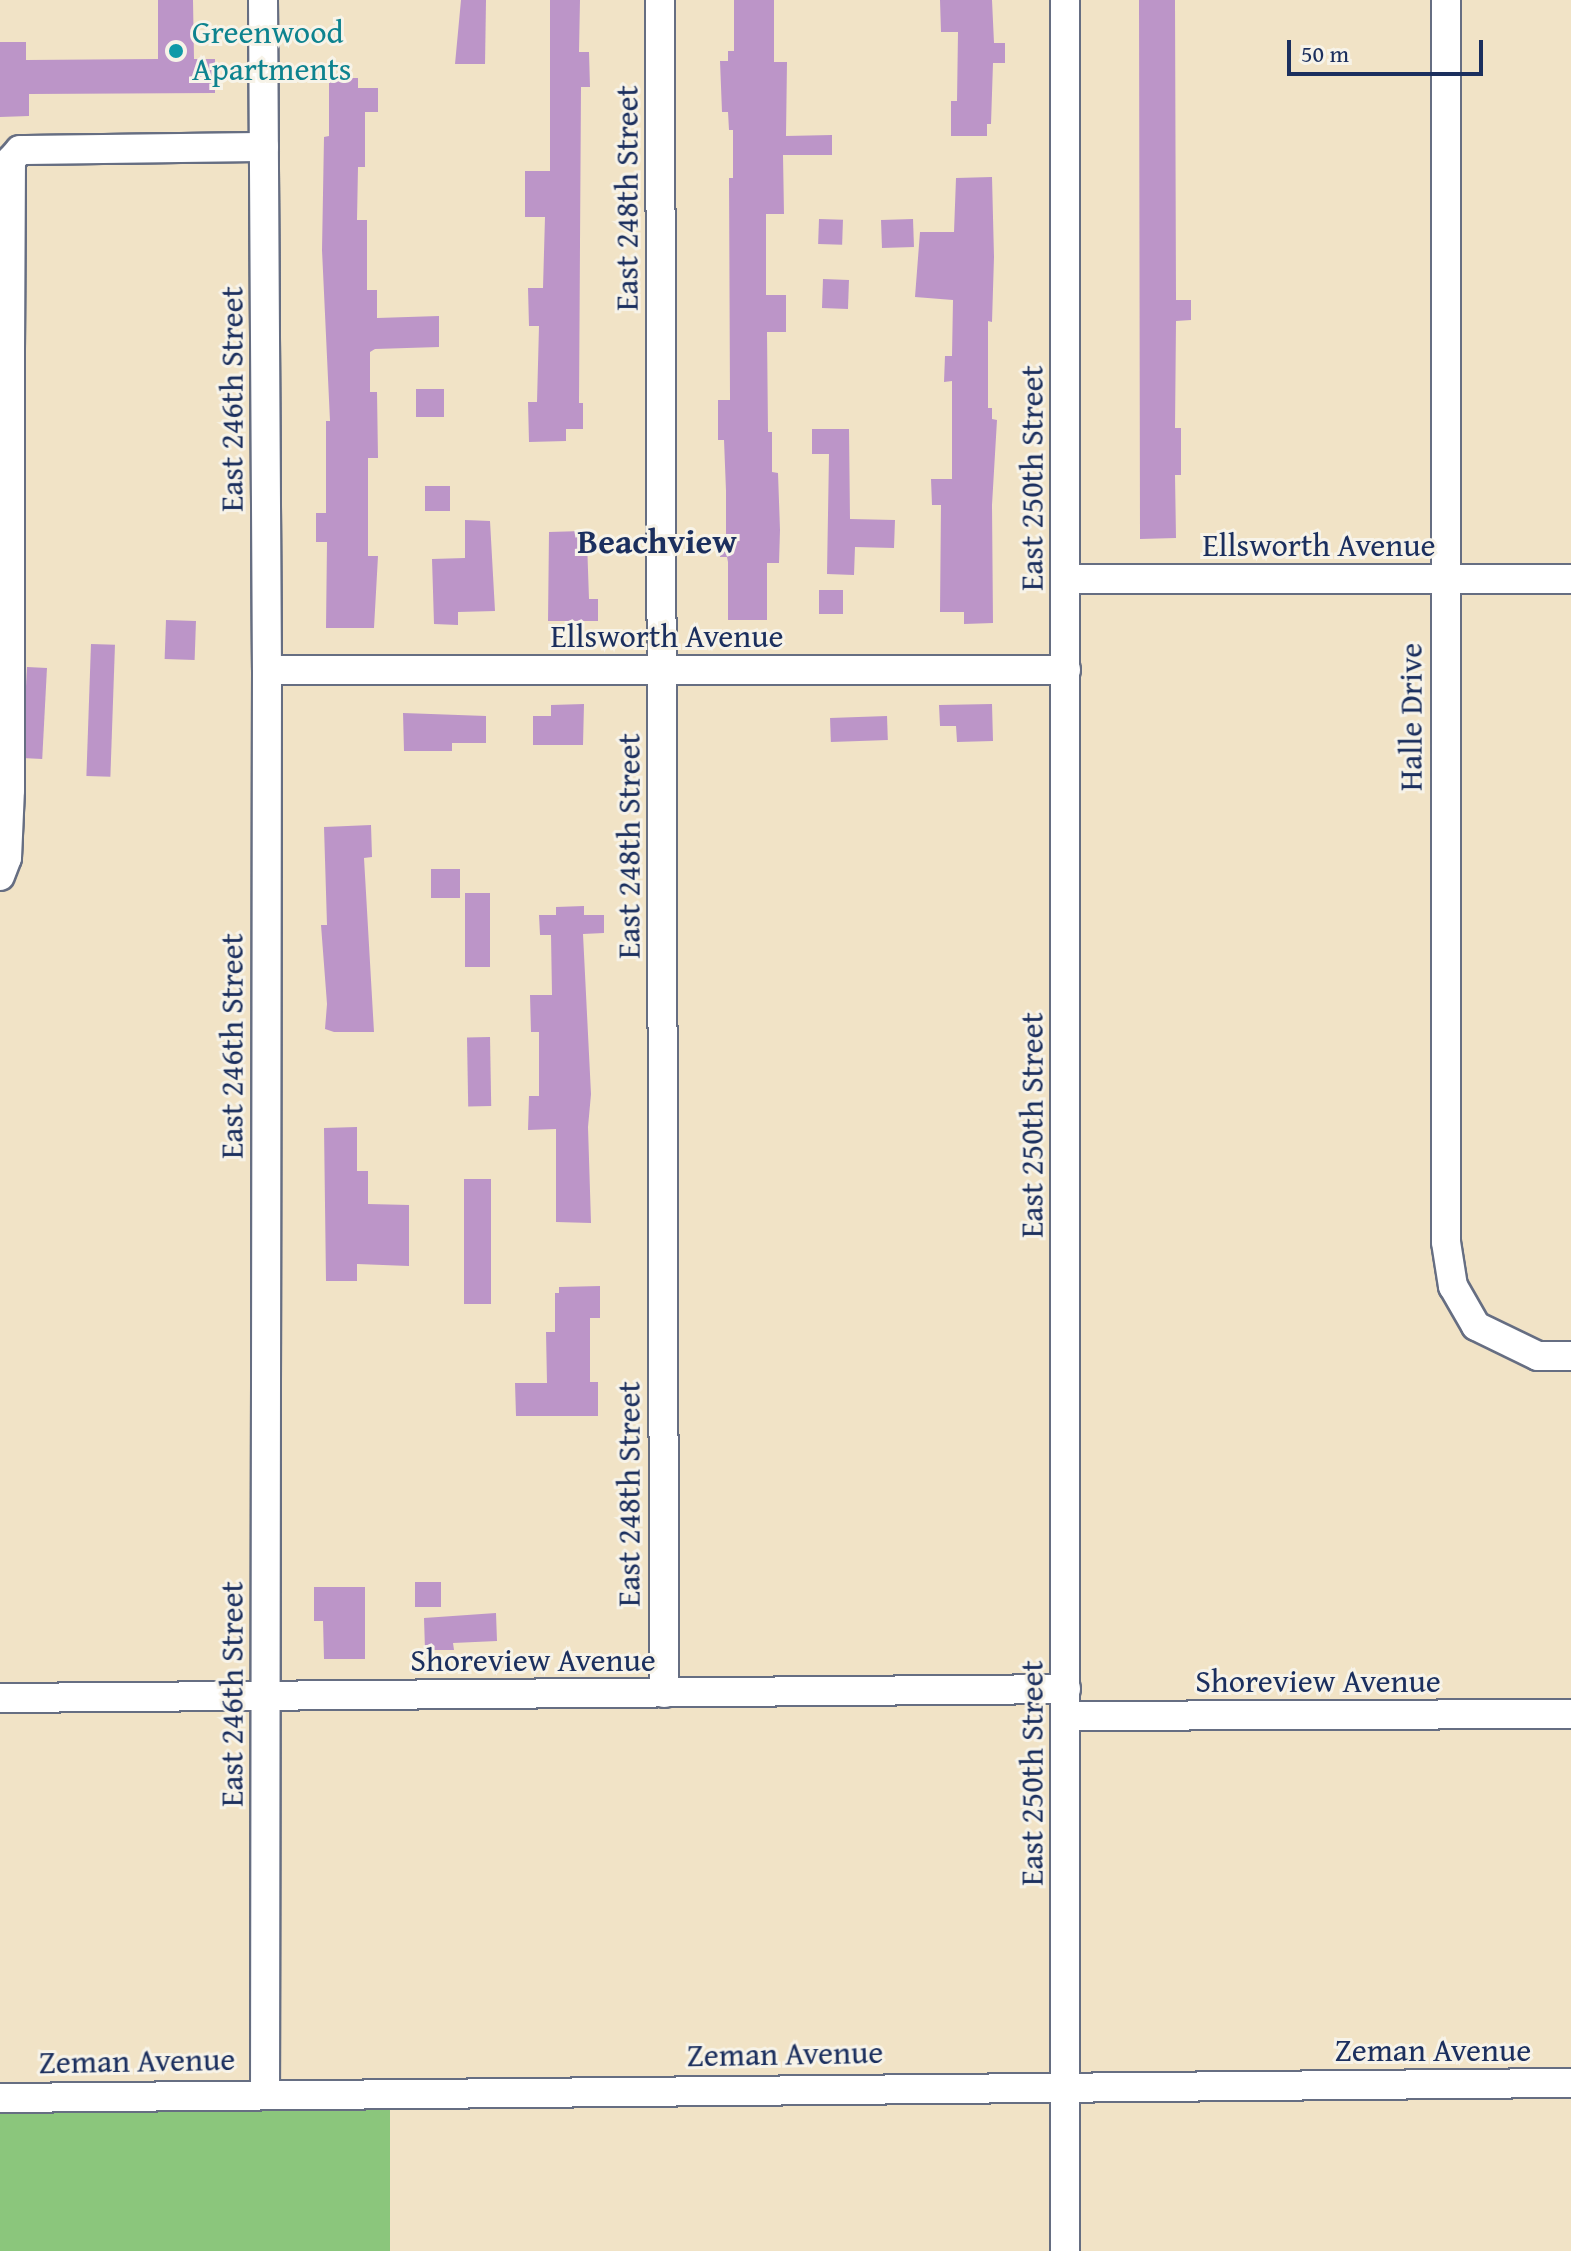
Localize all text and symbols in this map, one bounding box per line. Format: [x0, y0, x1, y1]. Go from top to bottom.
place label: Greenwood Apartments [192, 14, 351, 89]
scale bar [1291, 24, 1487, 74]
text: 50 m [1301, 36, 1349, 71]
marker: Greenwood Apartments [167, 42, 185, 60]
street label: East 248th Street [608, 85, 646, 311]
street label: East 246th Street [213, 286, 251, 512]
street label: East 250th Street [1013, 365, 1051, 591]
district label: Beachview [577, 521, 737, 561]
street label: Ellsworth Avenue [1202, 526, 1436, 564]
street label: Ellsworth Avenue [550, 617, 784, 655]
street label: Halle Drive [1392, 643, 1430, 791]
street label: East 248th Street [610, 733, 648, 959]
street label: East 246th Street [213, 933, 251, 1159]
street label: East 250th Street [1013, 1012, 1051, 1238]
street label: East 248th Street [610, 1381, 648, 1607]
street label: East 246th Street [213, 1581, 251, 1807]
street label: Shoreview Avenue [410, 1641, 656, 1679]
street label: East 250th Street [1013, 1660, 1051, 1886]
street label: Shoreview Avenue [1195, 1662, 1441, 1700]
street label: Zeman Avenue [1335, 2031, 1531, 2069]
street label: Zeman Avenue [686, 2033, 884, 2075]
street label: Zeman Avenue [38, 2040, 236, 2082]

